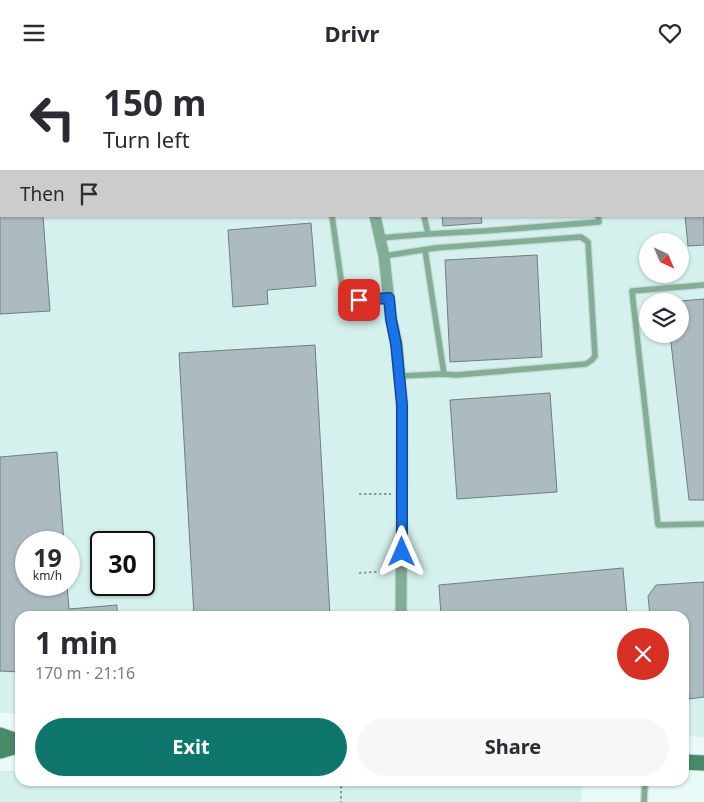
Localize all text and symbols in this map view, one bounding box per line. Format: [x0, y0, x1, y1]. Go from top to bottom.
text: Drivr [325, 18, 379, 48]
icon: menu [20, 19, 48, 47]
icon: heart [656, 19, 684, 47]
text: 150 m [103, 79, 206, 126]
icon: left [20, 85, 85, 150]
text: Turn left [103, 124, 190, 154]
icon: arrive [75, 180, 103, 208]
text: Then [20, 181, 65, 207]
north arrow [639, 233, 689, 283]
map controls [639, 233, 689, 343]
pin [338, 279, 380, 321]
icon: arrive [345, 286, 373, 314]
button: layers [639, 293, 689, 343]
position arrow [375, 525, 427, 577]
speed limit sign: 30 [90, 531, 155, 596]
text: 19 [33, 540, 62, 574]
text: km/h [33, 567, 62, 584]
text: 1 min [35, 622, 118, 663]
button: close [617, 628, 669, 680]
text: 170 m · 21:16 [35, 662, 135, 684]
button: Exit [35, 718, 347, 776]
button: Share [357, 718, 669, 776]

